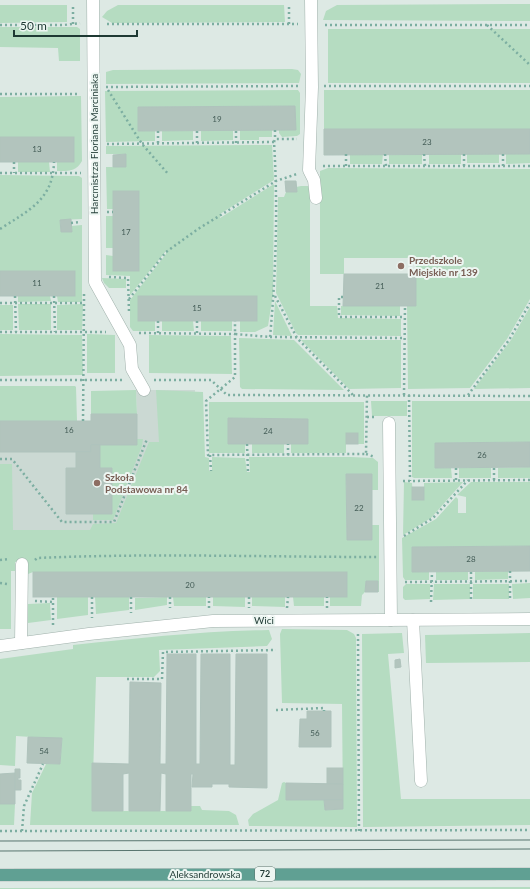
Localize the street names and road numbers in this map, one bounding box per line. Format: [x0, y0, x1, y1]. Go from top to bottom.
street label: Harcmistrza Floriana Marciniaka [88, 74, 100, 214]
street label: Wici [254, 614, 274, 626]
road number: 72 [255, 867, 275, 881]
street label: Aleksandrowska [169, 868, 241, 880]

